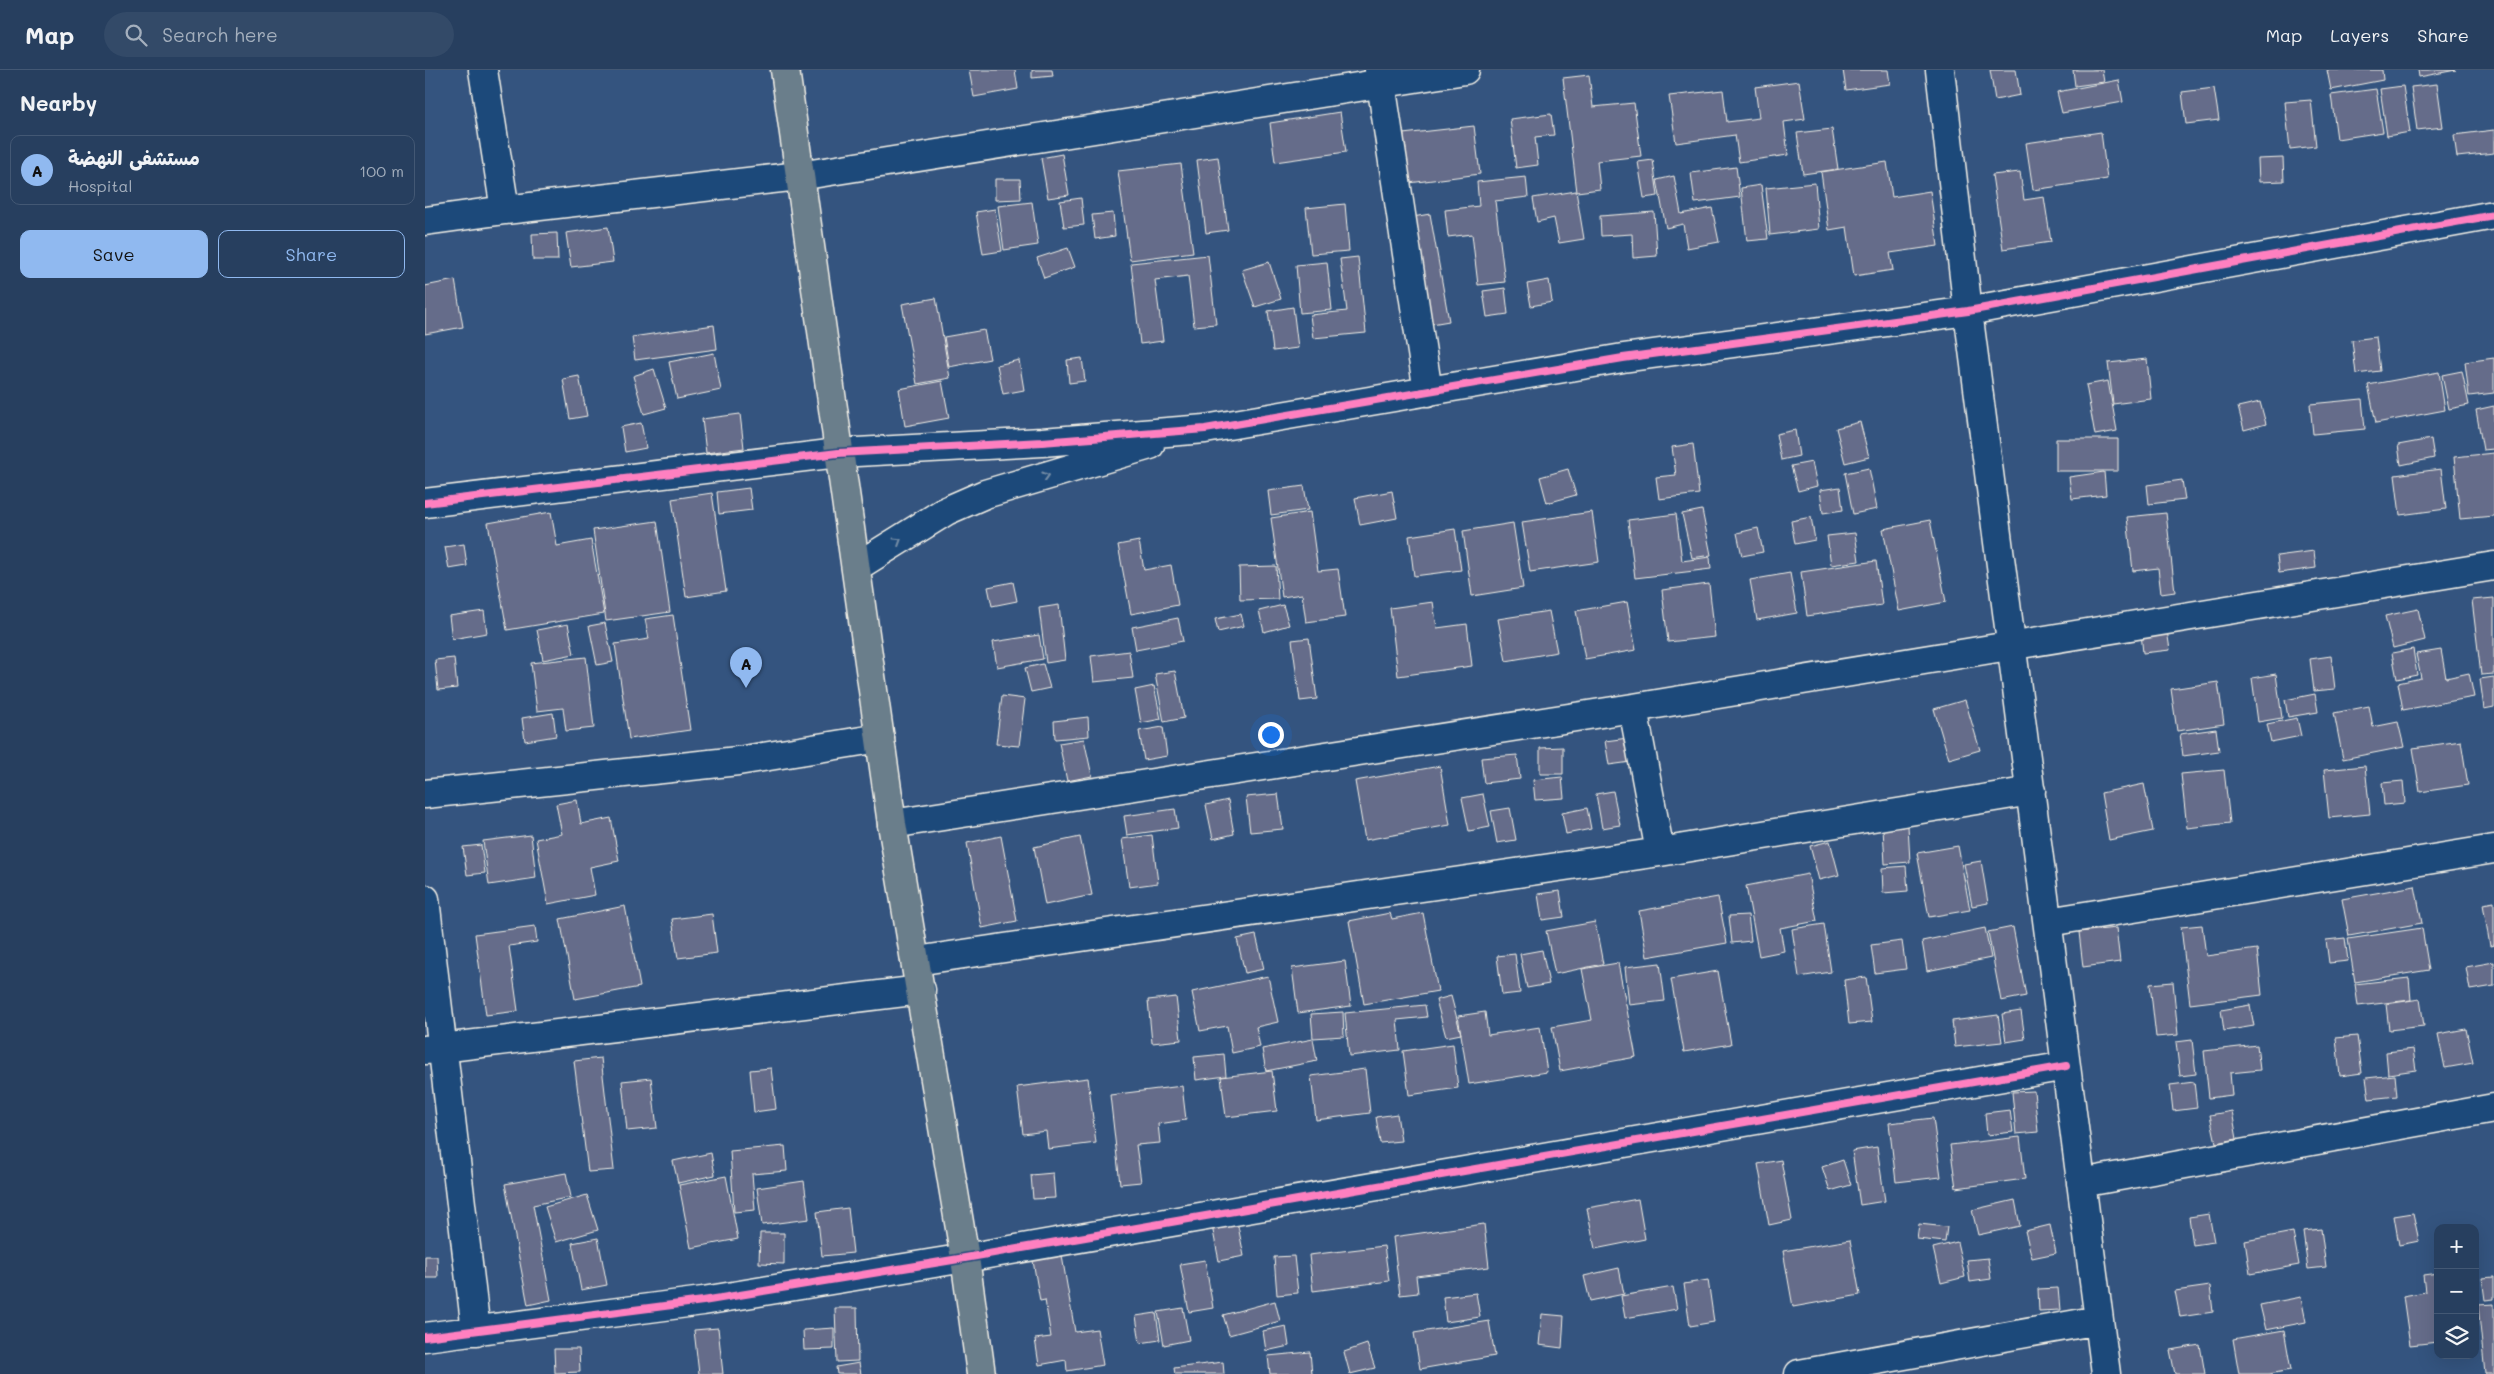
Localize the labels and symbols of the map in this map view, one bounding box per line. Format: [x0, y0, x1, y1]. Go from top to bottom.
one-way arrow [1041, 471, 1049, 481]
one-way arrow [892, 538, 901, 548]
pin: A [730, 647, 762, 688]
your location [1258, 722, 1284, 748]

